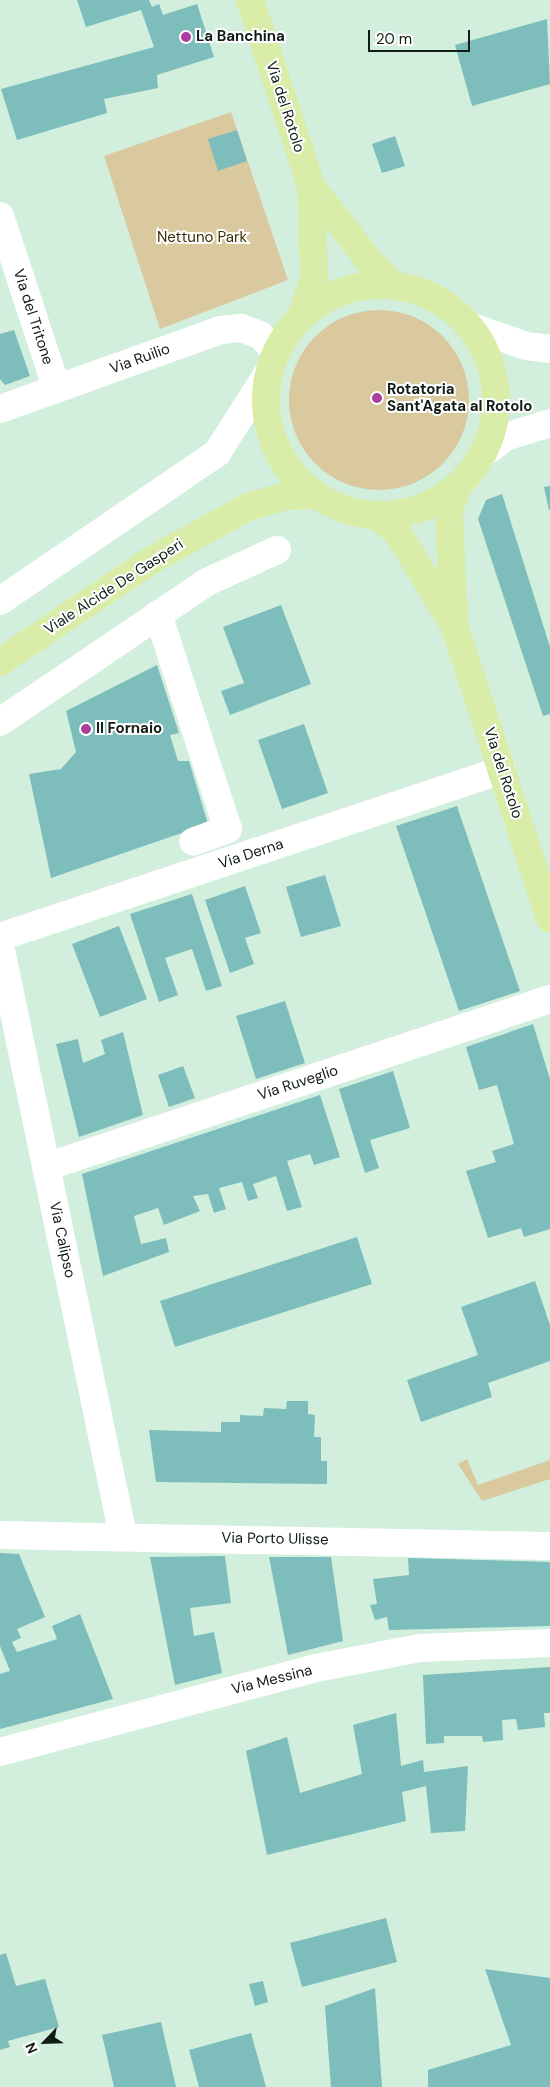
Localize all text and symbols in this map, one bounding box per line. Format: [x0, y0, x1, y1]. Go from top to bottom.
scale bar [370, 20, 472, 52]
place label: La Banchina [196, 28, 285, 46]
text: 20 m [376, 29, 412, 49]
marker: La Banchina [180, 31, 192, 43]
street label: Via del Rotolo [262, 59, 308, 155]
park label: Nettuno Park [157, 229, 247, 247]
street label: Via del Tritone [9, 267, 57, 367]
street label: Via Ruilio [107, 340, 173, 378]
place label: Rotatoria Sant'Agata al Rotolo [387, 380, 532, 415]
marker: Rotatoria Sant'Agata al Rotolo [371, 392, 383, 404]
street label: Viale Alcide De Gasperi [41, 535, 187, 639]
place label: Il Fornaio [96, 720, 162, 738]
marker: Il Fornaio [80, 723, 92, 735]
street label: Via del Rotolo [480, 725, 526, 821]
street label: Via Derna [216, 835, 286, 873]
street label: Via Ruveglio [256, 1062, 340, 1104]
street label: Via Calipso [45, 1200, 79, 1280]
street label: Via Porto Ulisse [221, 1529, 329, 1549]
street label: Via Messina [230, 1661, 314, 1699]
north arrow [20, 2017, 70, 2067]
text: N [21, 2040, 42, 2056]

